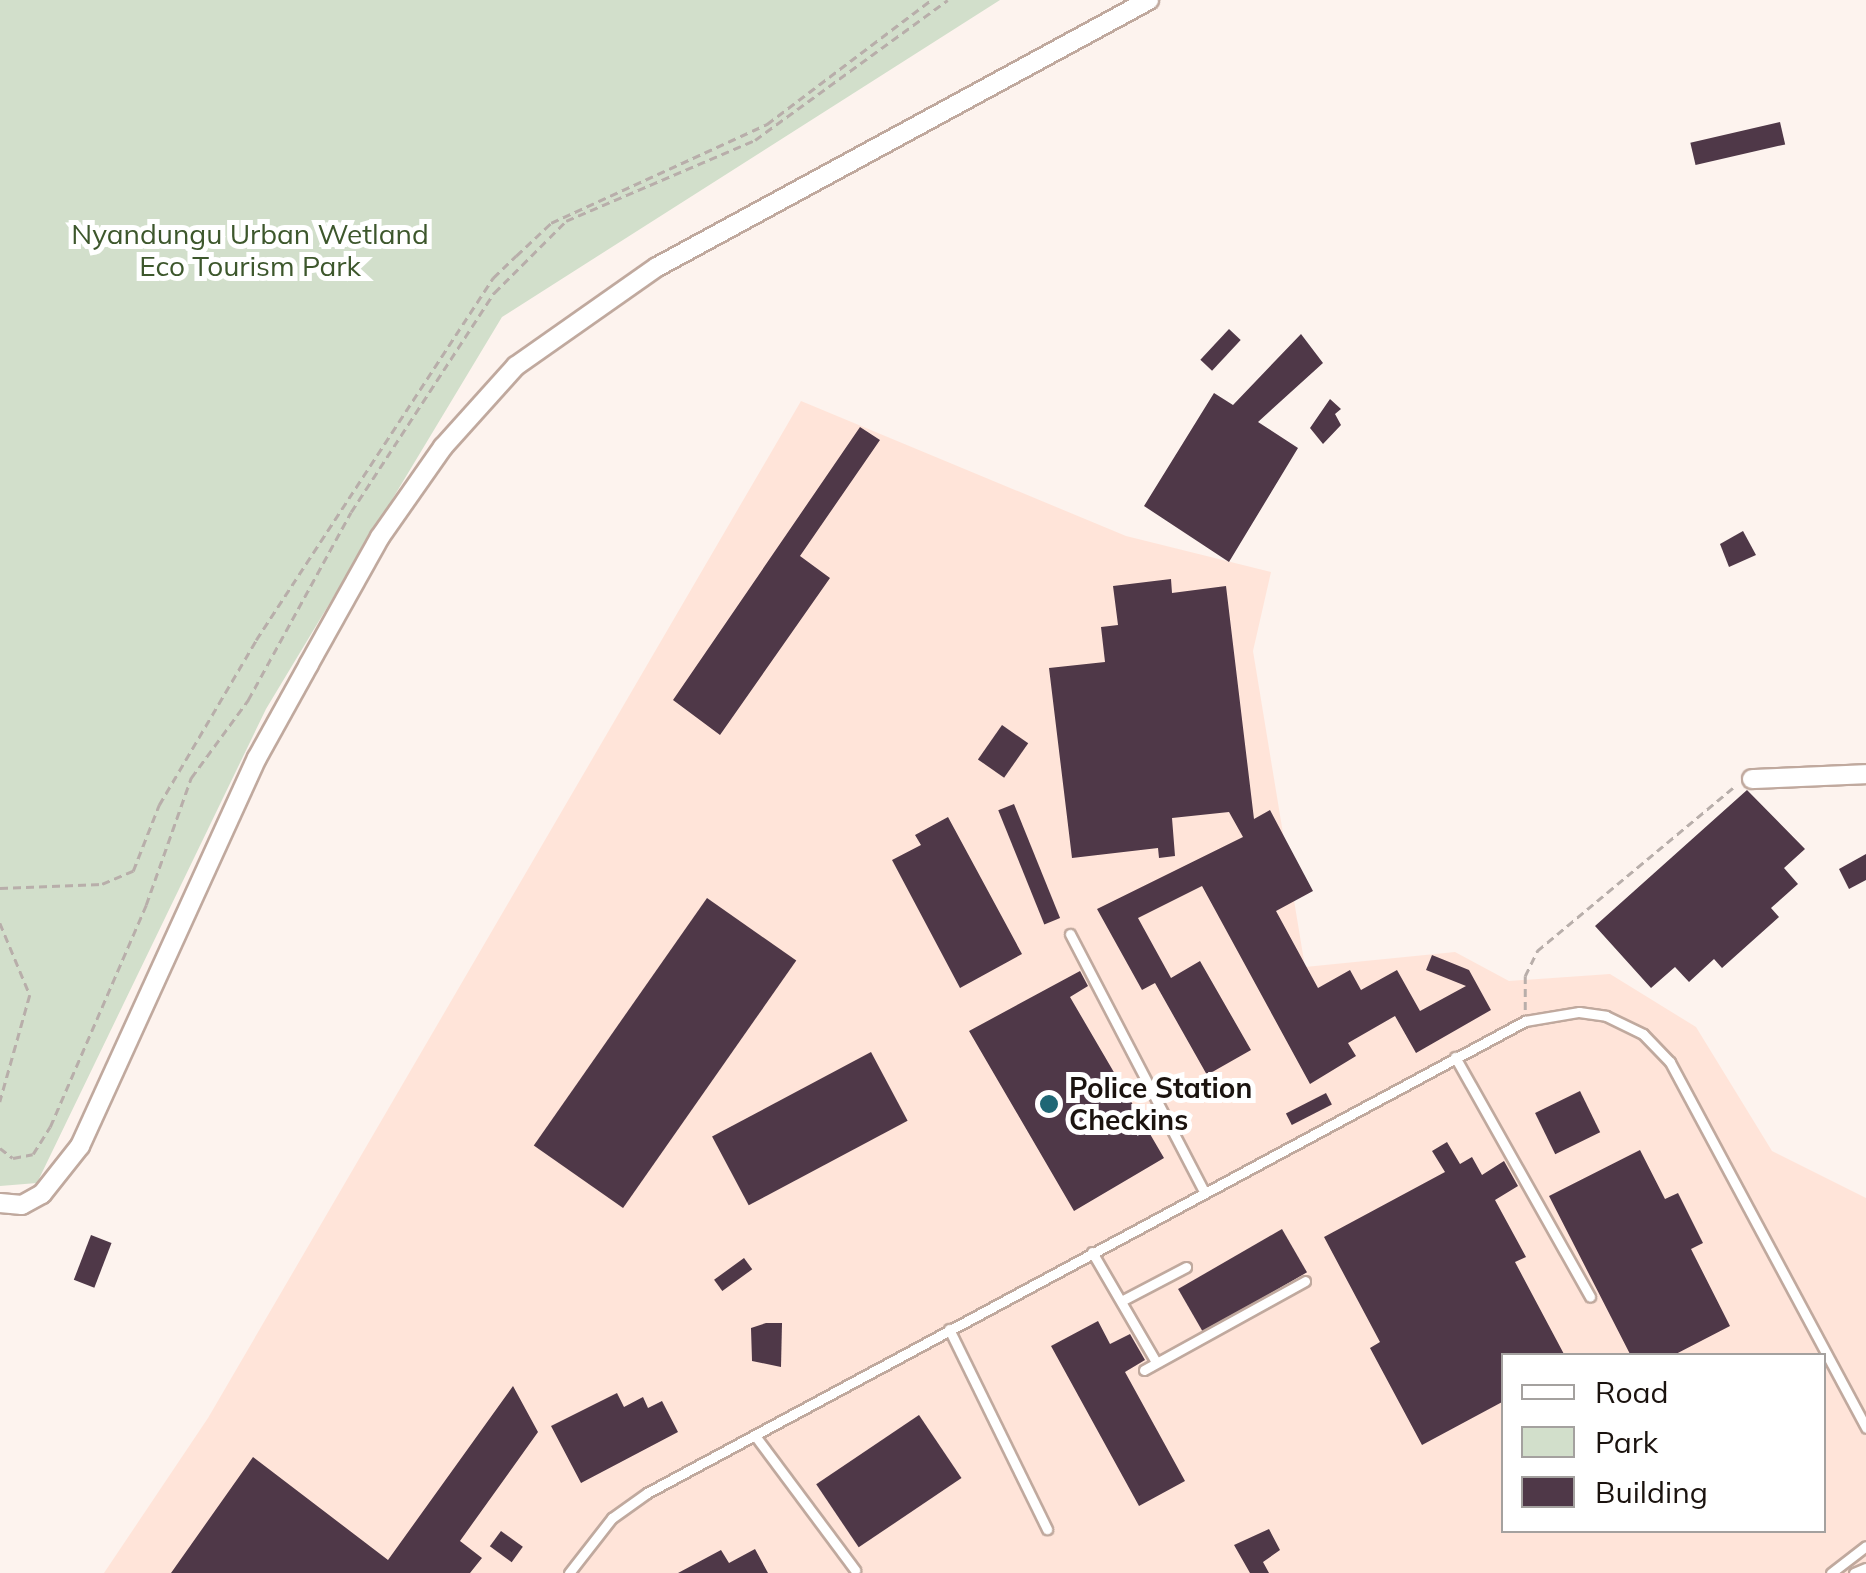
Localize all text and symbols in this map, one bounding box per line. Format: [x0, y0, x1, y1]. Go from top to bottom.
park label: Nyandungu Urban Wetland Eco Tourism Park [71, 217, 429, 283]
place label: Police Station Checkins [1069, 1071, 1252, 1137]
marker: Police Station Checkins [1038, 1093, 1060, 1115]
legend [1501, 1353, 1826, 1533]
text: Road [1595, 1373, 1669, 1411]
text: Park [1595, 1423, 1658, 1461]
text: Building [1595, 1473, 1708, 1511]

